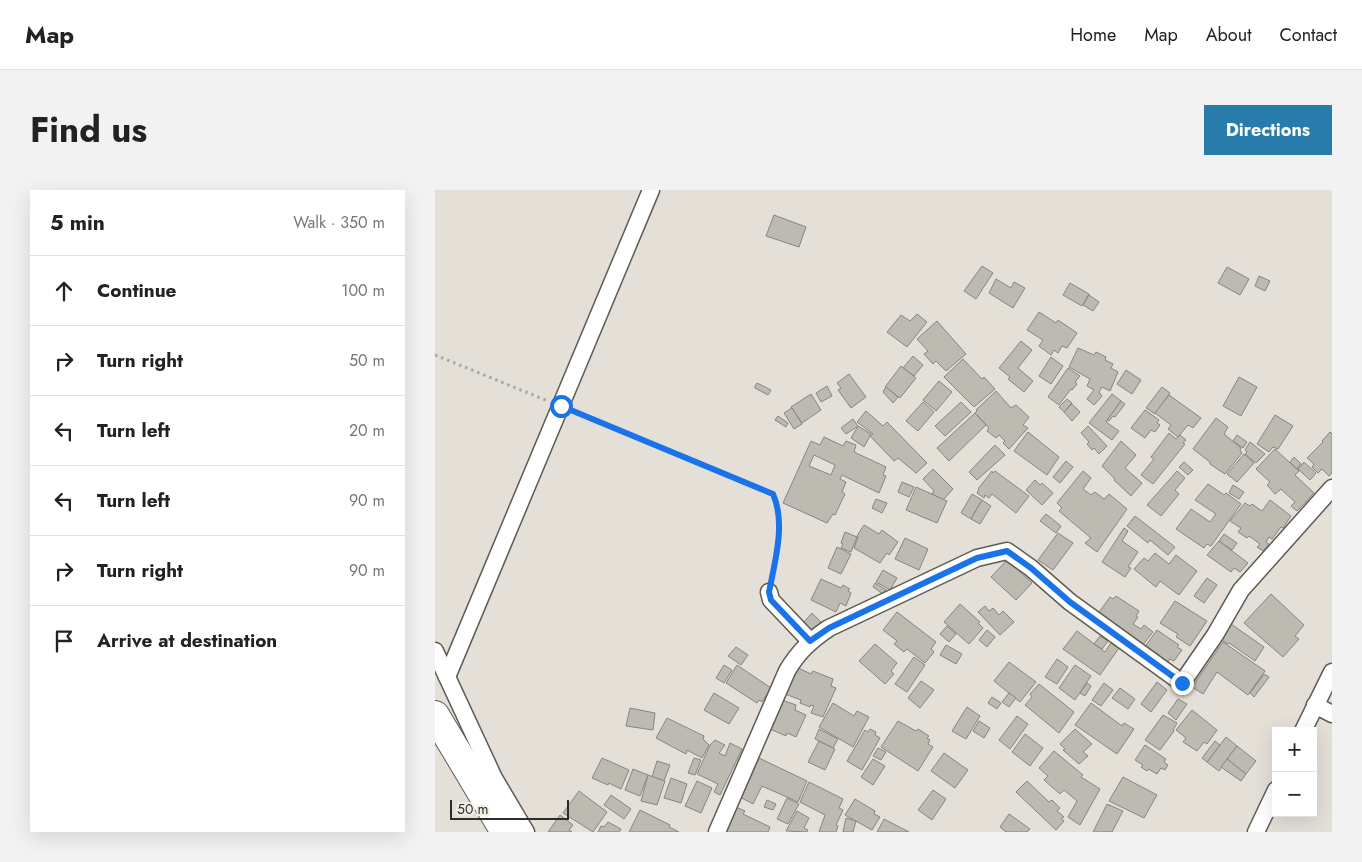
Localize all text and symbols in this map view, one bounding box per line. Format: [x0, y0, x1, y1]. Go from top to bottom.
text: Map [25, 17, 74, 52]
text: Home [1070, 22, 1116, 48]
text: Map [1144, 22, 1178, 48]
text: About [1206, 22, 1251, 48]
text: Contact [1279, 22, 1337, 48]
text: Find us [30, 105, 147, 155]
button: Directions [1204, 105, 1332, 155]
text: 5 min [50, 208, 105, 238]
text: Walk · 350 m [293, 211, 385, 234]
icon: ahead [50, 277, 78, 305]
text: Continue [97, 277, 176, 304]
text: 100 m [341, 279, 385, 302]
icon: right [50, 347, 78, 375]
text: Turn right [97, 347, 183, 374]
text: 50 m [349, 349, 385, 372]
route start [550, 395, 573, 418]
icon: left [50, 417, 78, 445]
text: Turn left [97, 417, 170, 444]
text: 20 m [349, 419, 385, 442]
icon: left [50, 487, 78, 515]
text: Turn left [97, 487, 170, 514]
text: 90 m [349, 489, 385, 512]
icon: right [50, 557, 78, 585]
text: Turn right [97, 557, 183, 584]
text: 90 m [349, 559, 385, 582]
icon: arrive [50, 627, 78, 655]
text: Arrive at destination [97, 627, 277, 654]
route end [1171, 672, 1194, 695]
map controls [1272, 727, 1317, 817]
button: + [1272, 727, 1317, 772]
button: − [1272, 772, 1317, 817]
scale bar [450, 797, 569, 820]
text: 50 m [457, 799, 488, 819]

